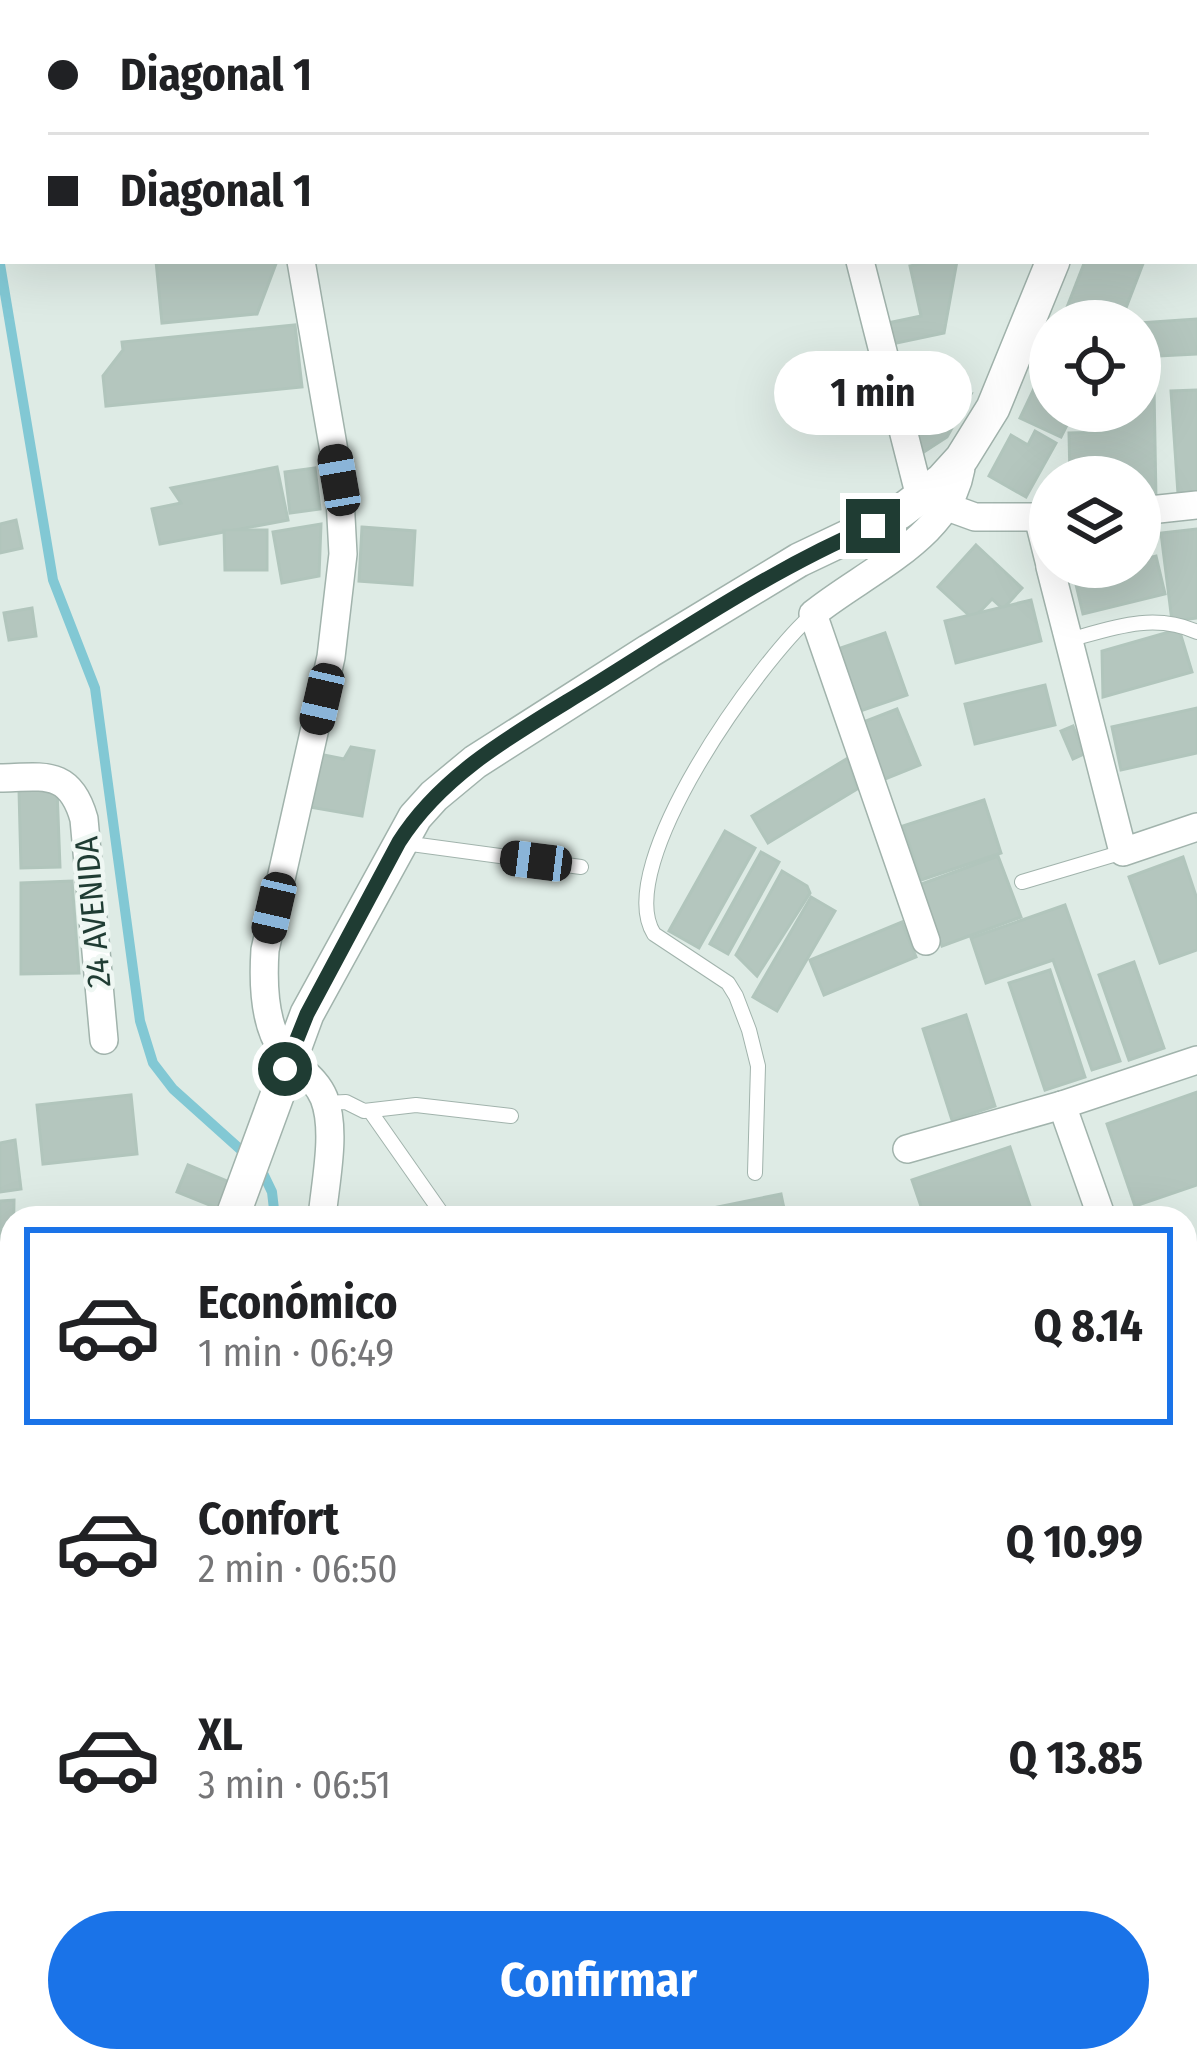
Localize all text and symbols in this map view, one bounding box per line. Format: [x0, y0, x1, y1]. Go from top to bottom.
text: Diagonal 1 [120, 48, 312, 102]
text: Diagonal 1 [120, 164, 312, 218]
map controls [1029, 300, 1161, 588]
button: locate [1029, 300, 1161, 432]
callout: 1 min [774, 352, 972, 436]
text: 1 min [831, 370, 915, 416]
car [315, 441, 363, 519]
button: layers [1029, 456, 1161, 588]
route end [846, 499, 900, 553]
car [296, 660, 348, 738]
street label: 24 AVENIDA [66, 834, 120, 989]
car [498, 839, 574, 883]
car [248, 869, 300, 947]
route start [258, 1042, 312, 1096]
icon: car [54, 1272, 162, 1380]
text: Económico [198, 1276, 398, 1330]
text: Q 8.14 [1034, 1299, 1143, 1353]
text: 1 min · 06:49 [198, 1330, 394, 1376]
icon: car [54, 1488, 162, 1596]
text: Confort [198, 1492, 339, 1546]
text: Q 10.99 [1006, 1515, 1143, 1569]
text: 2 min · 06:50 [198, 1546, 398, 1592]
icon: car [54, 1704, 162, 1812]
text: XL [198, 1708, 243, 1762]
text: Q 13.85 [1009, 1731, 1143, 1785]
text: 3 min · 06:51 [198, 1762, 391, 1808]
button: Confirmar [48, 1911, 1149, 2049]

